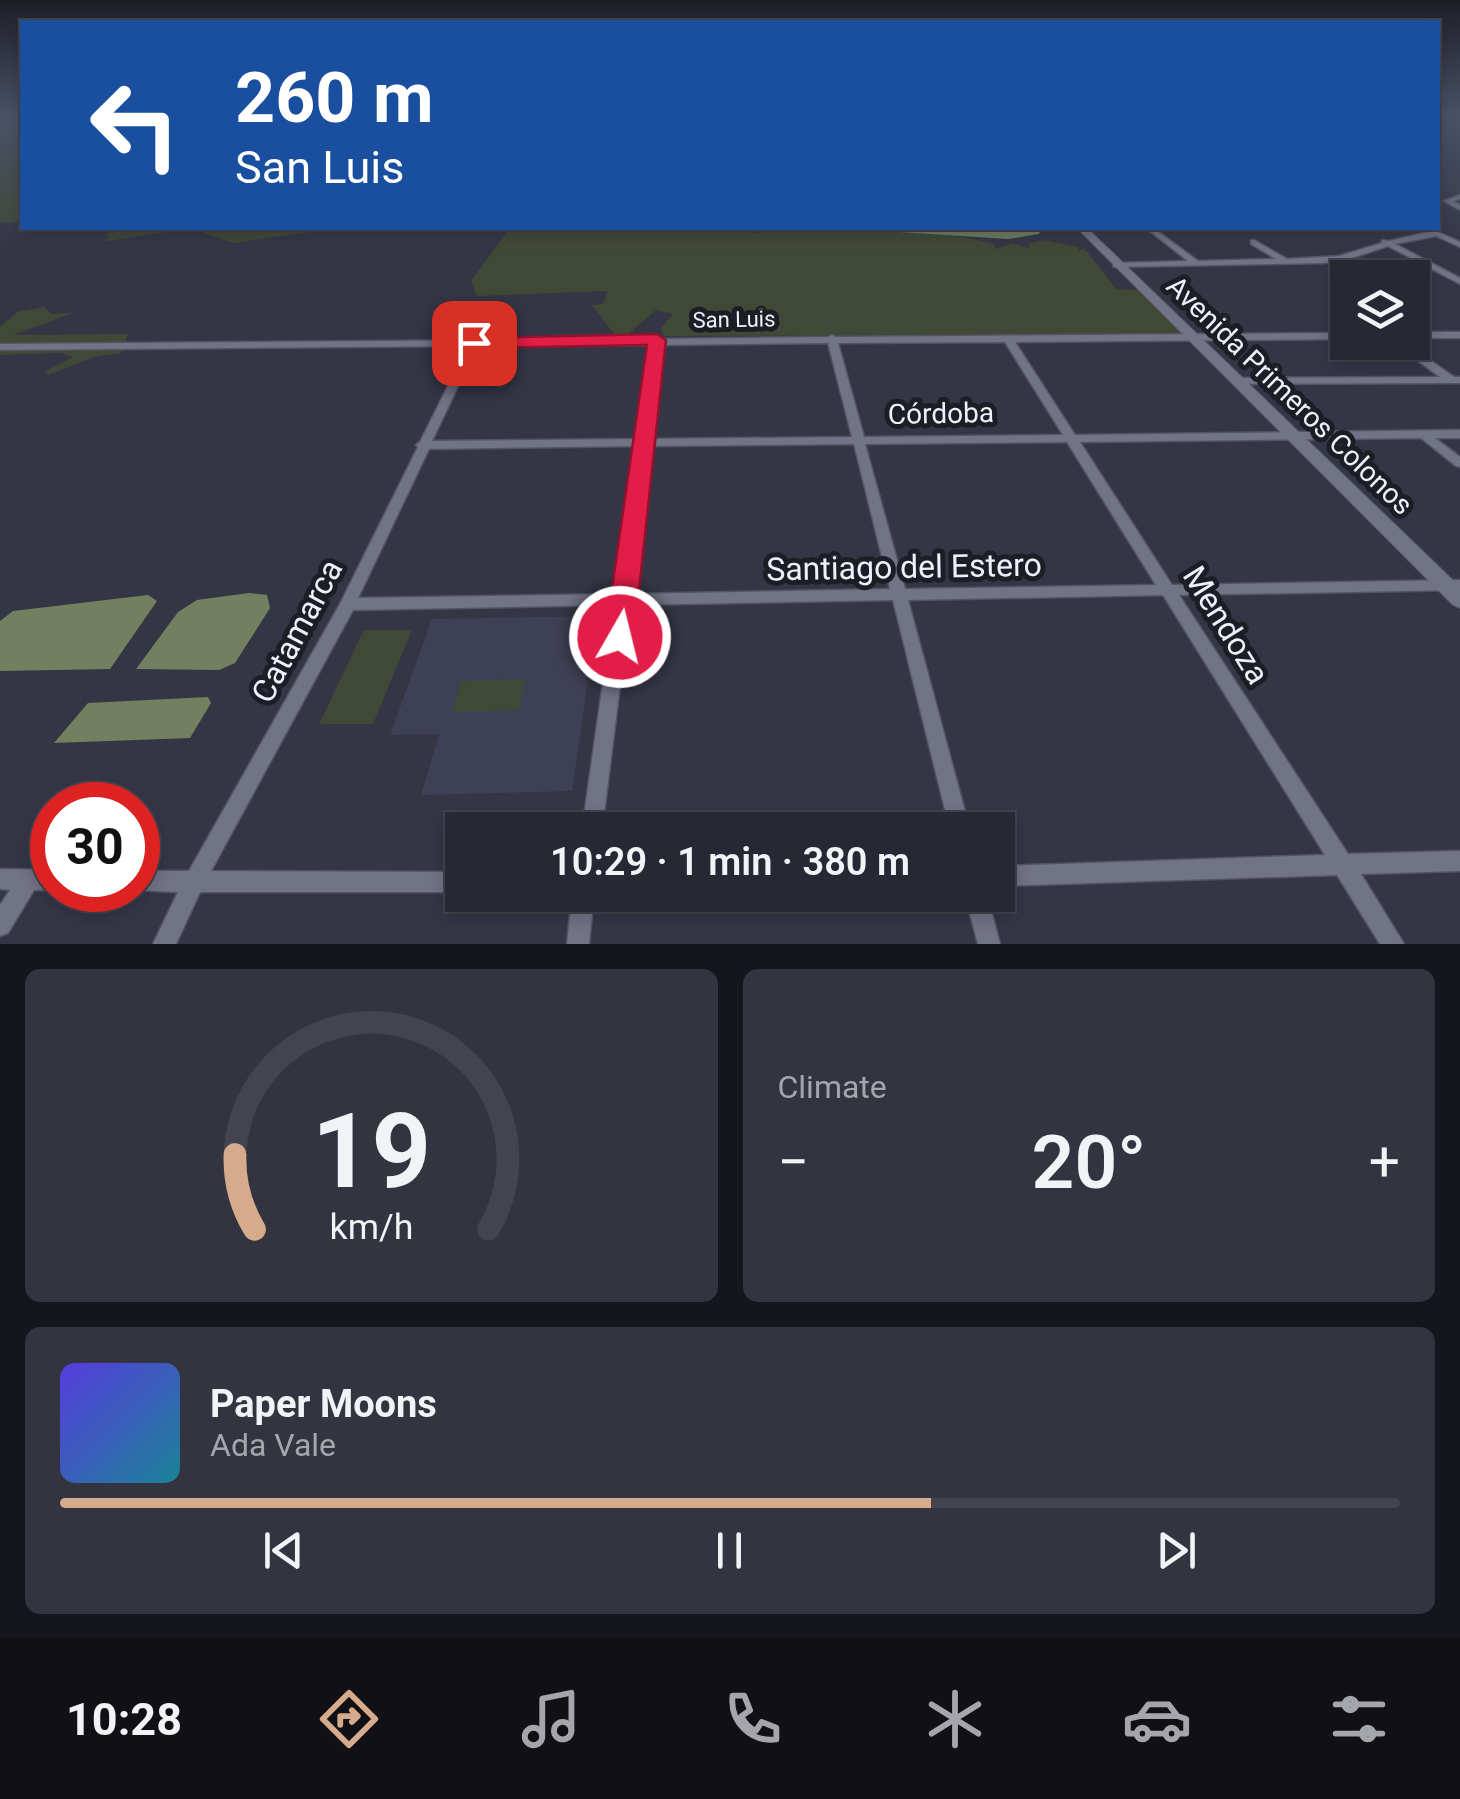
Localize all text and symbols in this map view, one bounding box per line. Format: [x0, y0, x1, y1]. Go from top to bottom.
text: 260 m [235, 57, 434, 139]
icon: left [70, 60, 200, 190]
text: San Luis [235, 141, 404, 194]
map controls [1330, 260, 1430, 360]
button: layers [1330, 260, 1430, 360]
street label: Avenida Primeros Colonos [1160, 269, 1419, 521]
pin [432, 301, 517, 386]
street label: San Luis [692, 306, 776, 333]
icon: arrive [447, 316, 502, 371]
street label: Córdoba [888, 396, 994, 431]
street label: Santiago del Estero [766, 546, 1042, 588]
street label: Catamarca [244, 553, 350, 709]
street label: Mendoza [1175, 559, 1277, 691]
position arrow [568, 585, 672, 689]
speed limit sign: 30 [30, 782, 160, 912]
text: 10:29 · 1 min · 380 m [550, 840, 910, 884]
text: Climate [778, 1068, 887, 1106]
text: 19 [312, 1091, 431, 1212]
text: 20° [1032, 1118, 1146, 1206]
text: − [778, 1130, 809, 1194]
text: + [1369, 1130, 1400, 1194]
text: km/h [329, 1206, 413, 1248]
text: Paper Moons [210, 1382, 437, 1426]
text: Ada Vale [210, 1426, 336, 1464]
icon: previous [256, 1523, 311, 1578]
icon: pause [702, 1523, 757, 1578]
icon: next [1149, 1523, 1204, 1578]
icon: directions [314, 1684, 384, 1754]
icon: music [516, 1684, 586, 1754]
icon: phone [718, 1684, 788, 1754]
icon: climate [920, 1684, 990, 1754]
icon: car [1122, 1684, 1192, 1754]
icon: filters [1324, 1684, 1394, 1754]
text: 10:28 [66, 1693, 182, 1746]

